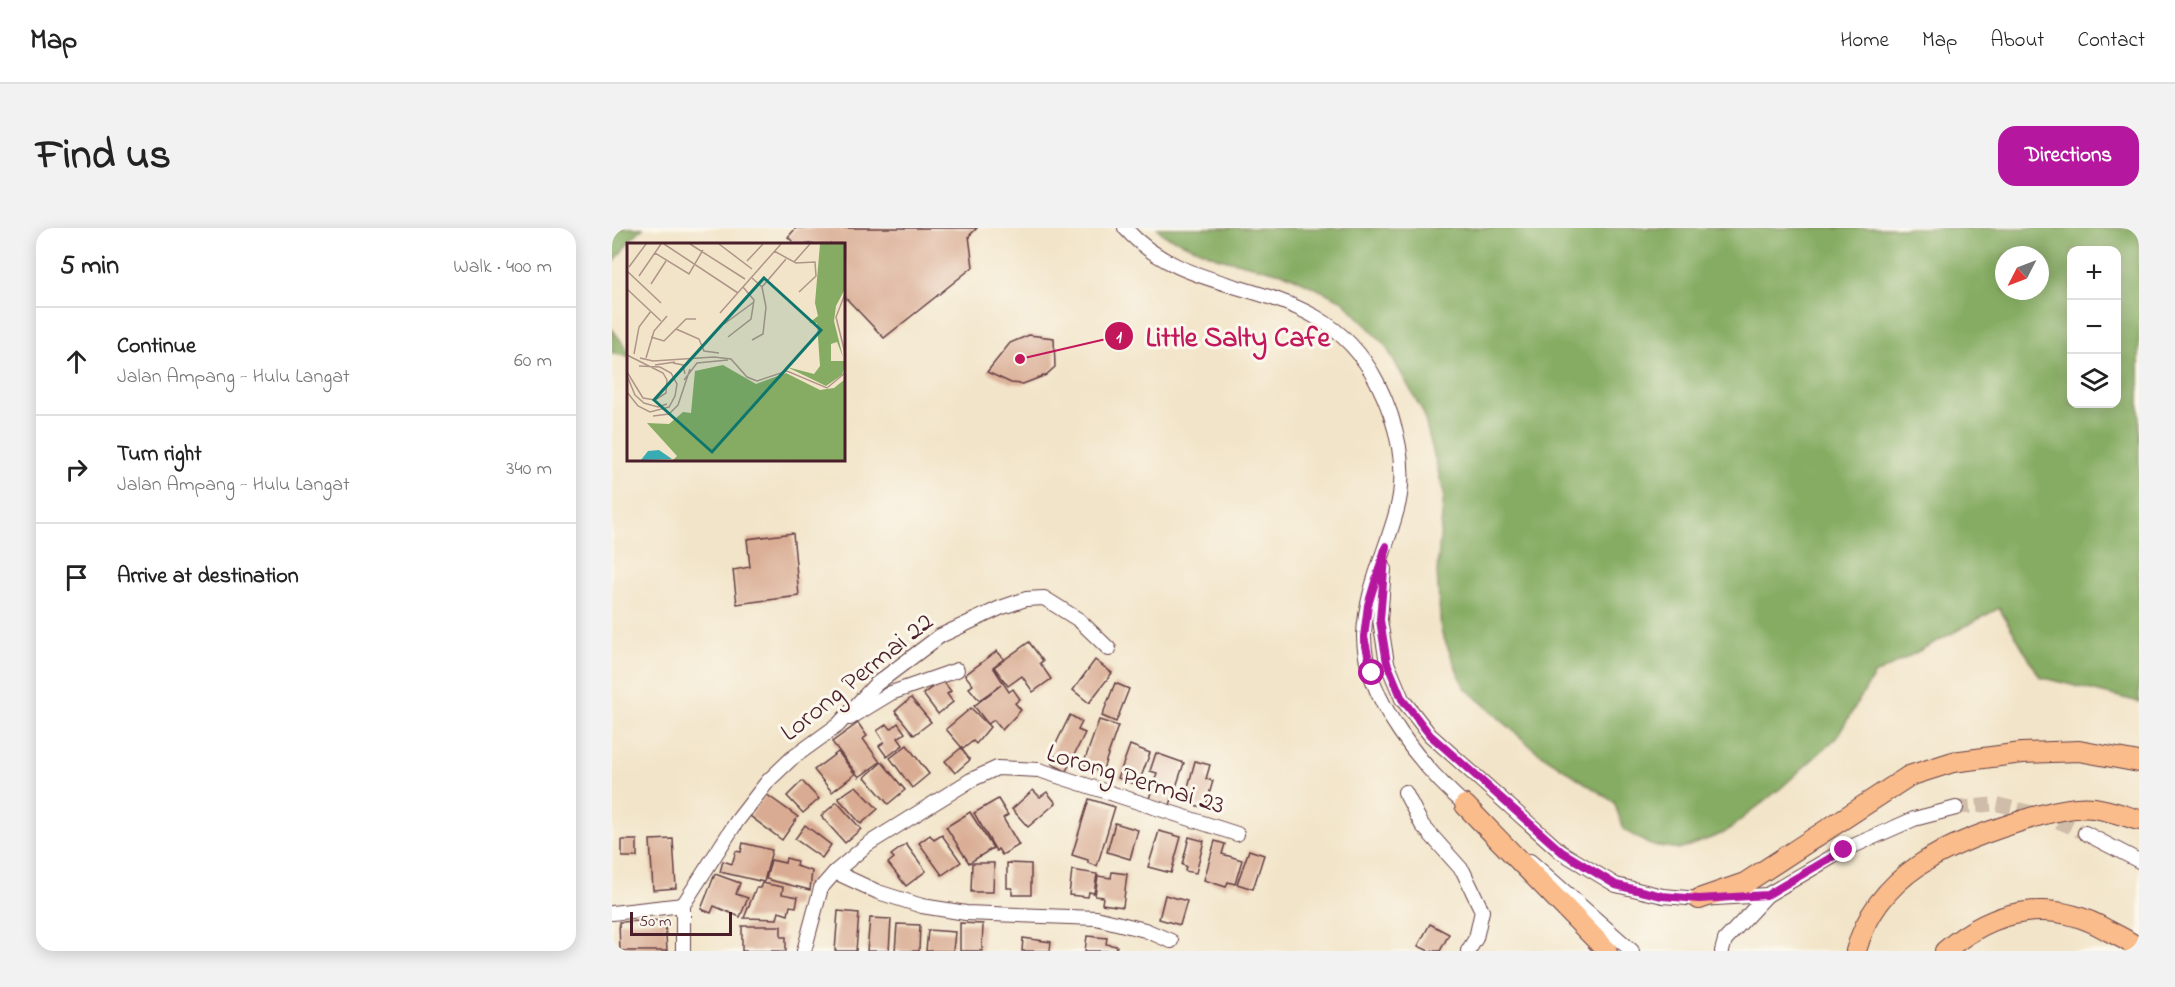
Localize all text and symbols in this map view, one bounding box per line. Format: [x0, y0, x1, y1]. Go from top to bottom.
text: Map [30, 21, 77, 62]
text: Home [1840, 26, 1889, 56]
text: Map [1922, 26, 1957, 56]
text: About [1990, 26, 2044, 56]
text: Contact [2077, 26, 2145, 56]
text: Find us [36, 126, 171, 187]
button: Directions [1998, 126, 2139, 186]
inset map [627, 243, 844, 460]
north arrow [1995, 246, 2049, 300]
map controls [2067, 246, 2121, 408]
button: + [2067, 246, 2121, 300]
text: 5 min [60, 248, 119, 286]
text: Walk · 400 m [453, 253, 552, 282]
button: − [2067, 300, 2121, 354]
callout: Little Salty Cafe [1104, 313, 1342, 359]
text: Little Salty Cafe [1146, 319, 1332, 360]
text: 1 [1116, 325, 1122, 351]
text: Continue [117, 331, 196, 363]
icon: ahead [60, 345, 93, 378]
text: 60 m [514, 347, 552, 376]
button: layers [2067, 354, 2121, 408]
text: Jalan Ampang - Hulu Langat [117, 363, 350, 392]
text: Turn right [117, 439, 202, 471]
icon: right [60, 453, 93, 486]
text: 340 m [506, 455, 552, 484]
text: Jalan Ampang - Hulu Langat [117, 471, 350, 500]
icon: arrive [60, 561, 93, 594]
text: Arrive at destination [117, 561, 299, 593]
street label: Lorong Permai 22 [773, 604, 943, 752]
route start [1358, 659, 1384, 685]
street label: Lorong Permai 23 [1041, 735, 1229, 826]
route end [1830, 836, 1856, 862]
scale bar [630, 909, 732, 936]
text: 50 m [639, 910, 671, 934]

